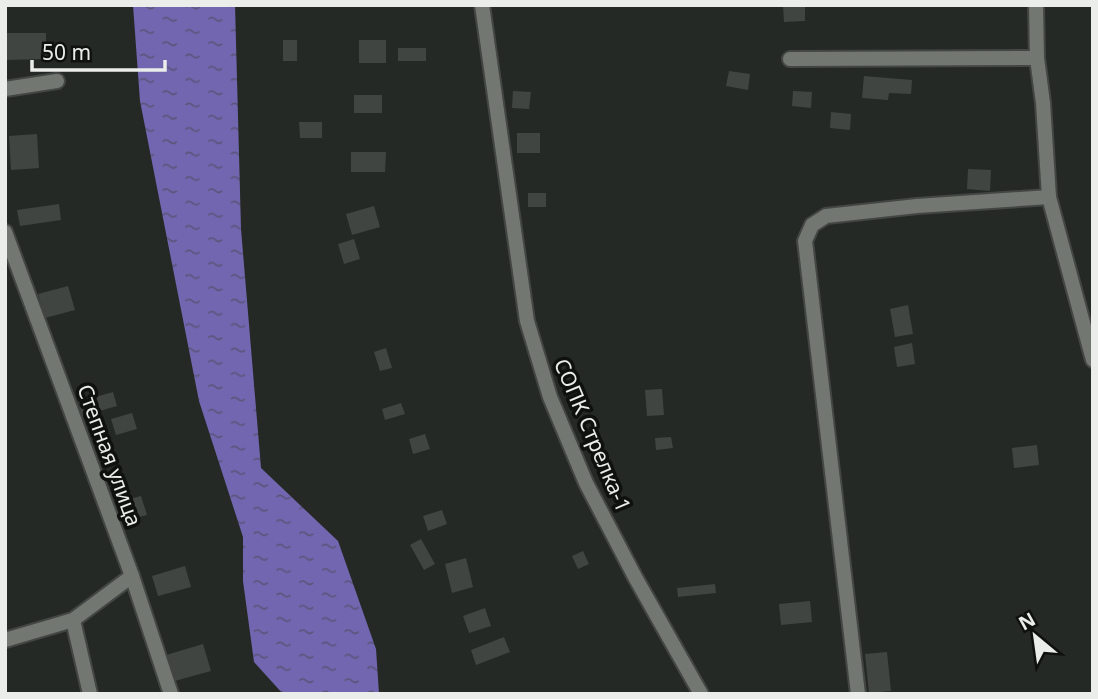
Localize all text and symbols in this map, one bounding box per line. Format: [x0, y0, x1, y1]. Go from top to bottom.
scale bar [32, 28, 164, 72]
text: 50 m [42, 38, 91, 66]
street label: СОПК Стрелка-1 [548, 354, 638, 516]
street label: Степная улица [71, 380, 149, 530]
north arrow [1000, 601, 1070, 671]
text: N [1014, 606, 1040, 636]

